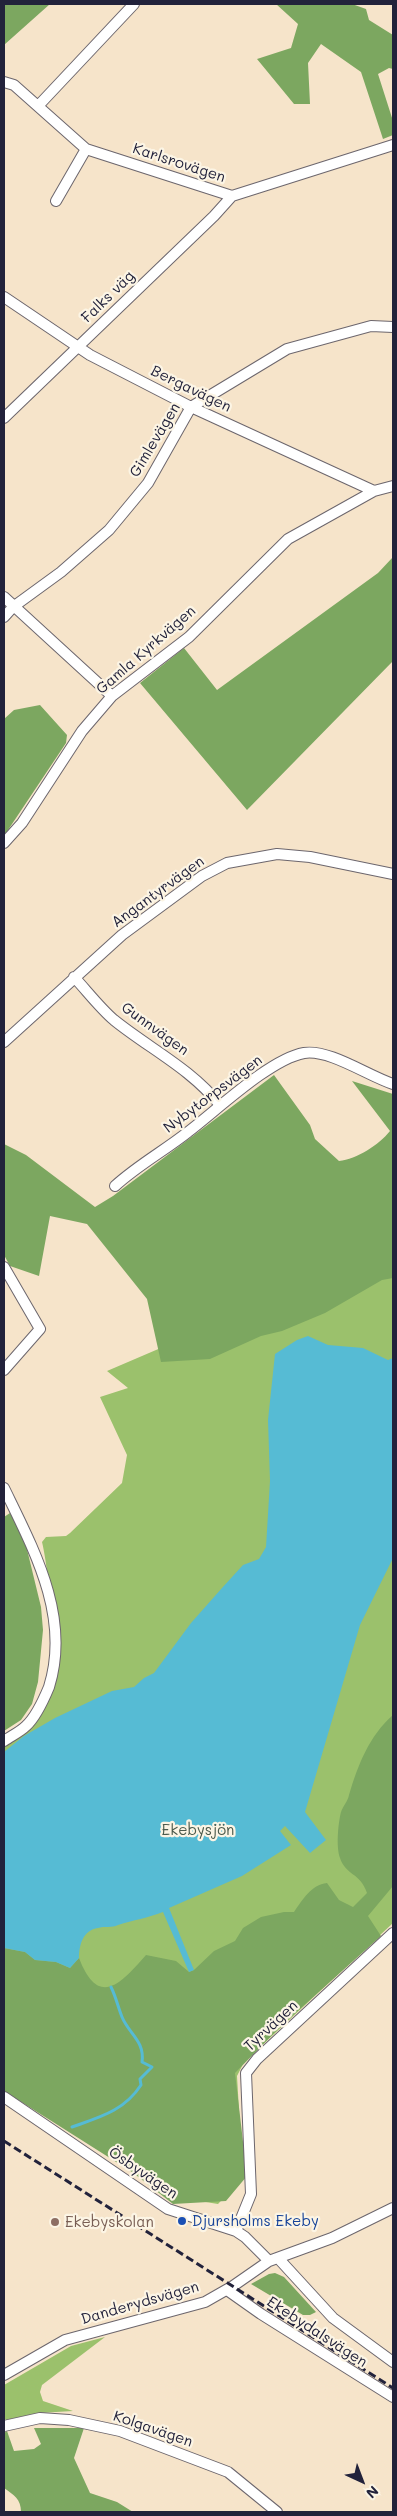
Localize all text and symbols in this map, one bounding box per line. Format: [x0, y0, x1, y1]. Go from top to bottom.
street label: Karlsrovägen [130, 140, 228, 186]
street label: Falks väg [78, 267, 138, 327]
street label: Bergavägen [148, 362, 234, 416]
street label: Gimlevägen [126, 399, 184, 481]
street label: Gamla Kyrkvägen [93, 602, 199, 698]
street label: Angantyrvägen [108, 852, 208, 932]
street label: Gunnvägen [118, 999, 192, 1059]
street label: Nybytorpsvägen [160, 1051, 266, 1137]
park label: Ekebysjön [162, 1821, 234, 1839]
street label: Tyrvägen [240, 1997, 302, 2055]
street label: Ösbyvägen [105, 2143, 181, 2203]
place label: Djursholms Ekeby [192, 2212, 319, 2230]
place label: Ekebyskolan [65, 2213, 154, 2231]
marker: Djursholms Ekeby [176, 2215, 188, 2227]
marker: Ekebyskolan [49, 2216, 61, 2228]
street label: Danderydsvägen [79, 2278, 201, 2328]
street label: Ekebydalsvägen [263, 2293, 371, 2371]
street label: Kolgavägen [111, 2407, 195, 2451]
north arrow [337, 2456, 387, 2506]
text: N [362, 2482, 383, 2503]

